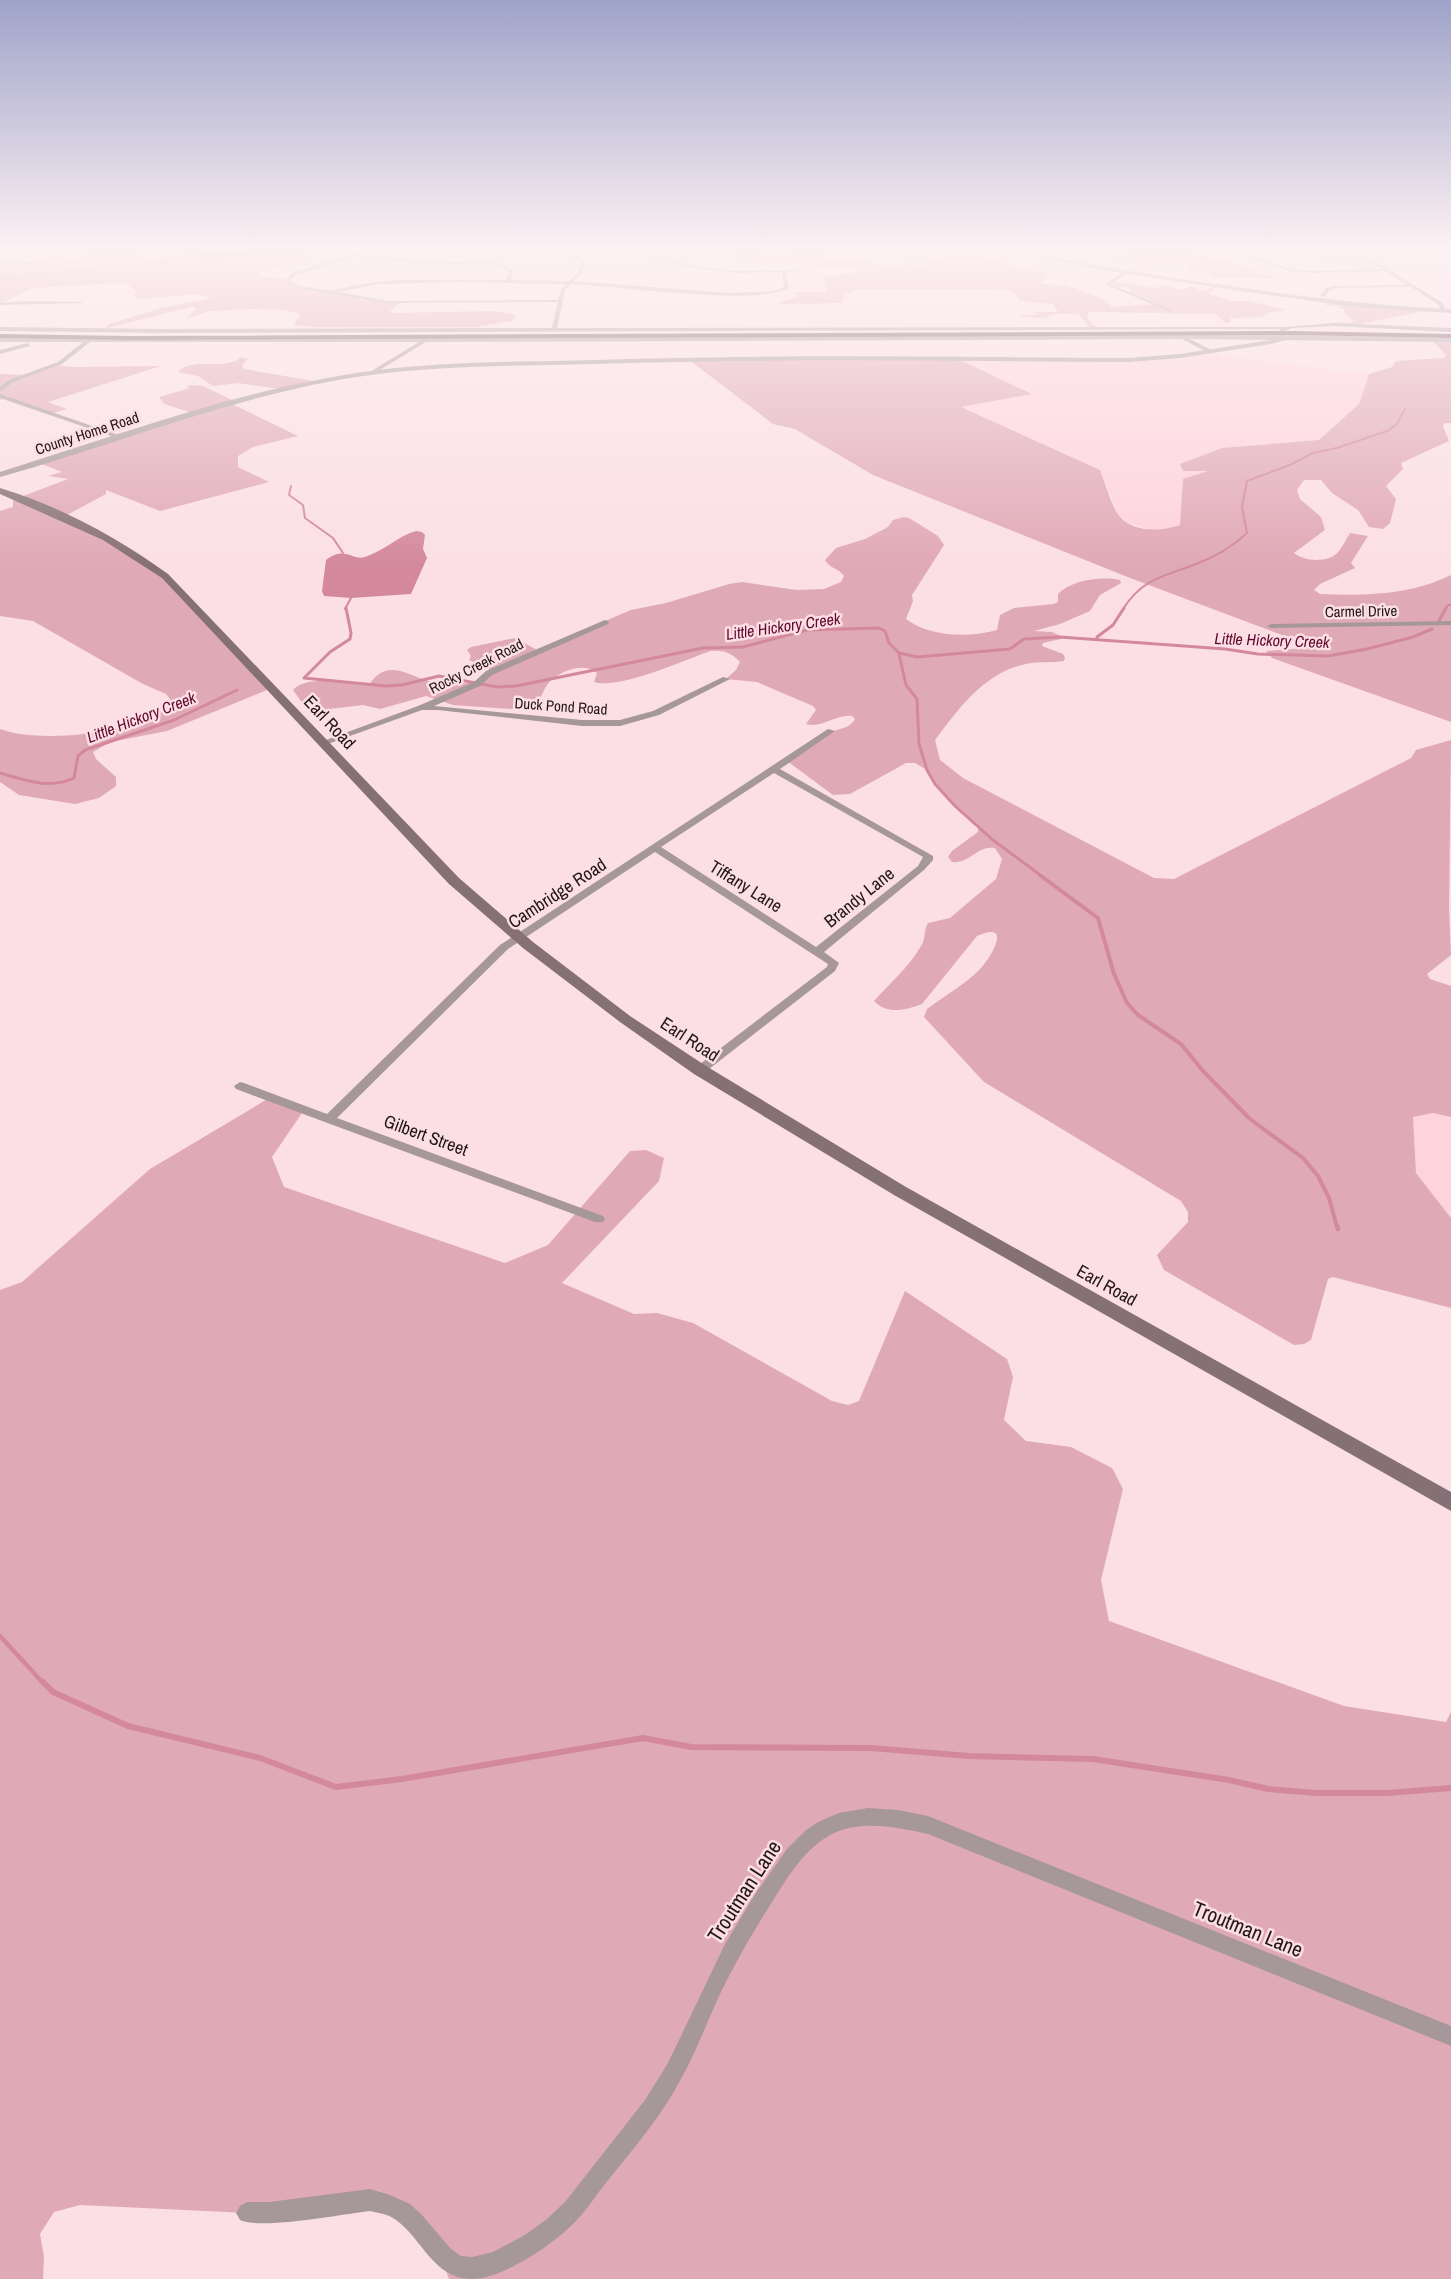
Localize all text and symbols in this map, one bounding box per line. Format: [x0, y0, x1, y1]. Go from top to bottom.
street label: County Home Road [32, 406, 142, 460]
street label: Carmel Drive [1325, 600, 1398, 622]
water label: Little Hickory Creek [724, 607, 842, 645]
water label: Little Hickory Creek [1214, 627, 1330, 653]
street label: Rocky Creek Road [425, 633, 527, 699]
water label: Little Hickory Creek [83, 686, 199, 748]
street label: Earl Road [298, 689, 362, 755]
street label: Duck Pond Road [514, 692, 608, 720]
street label: Cambridge Road [503, 852, 611, 934]
street label: Tiffany Lane [705, 854, 787, 918]
street label: Brandy Lane [819, 861, 899, 933]
street label: Earl Road [656, 1011, 724, 1067]
street label: Gilbert Street [380, 1108, 472, 1162]
street label: Earl Road [1072, 1258, 1142, 1312]
street label: Troutman Lane [700, 1834, 788, 1948]
street label: Troutman Lane [1189, 1894, 1307, 1964]

